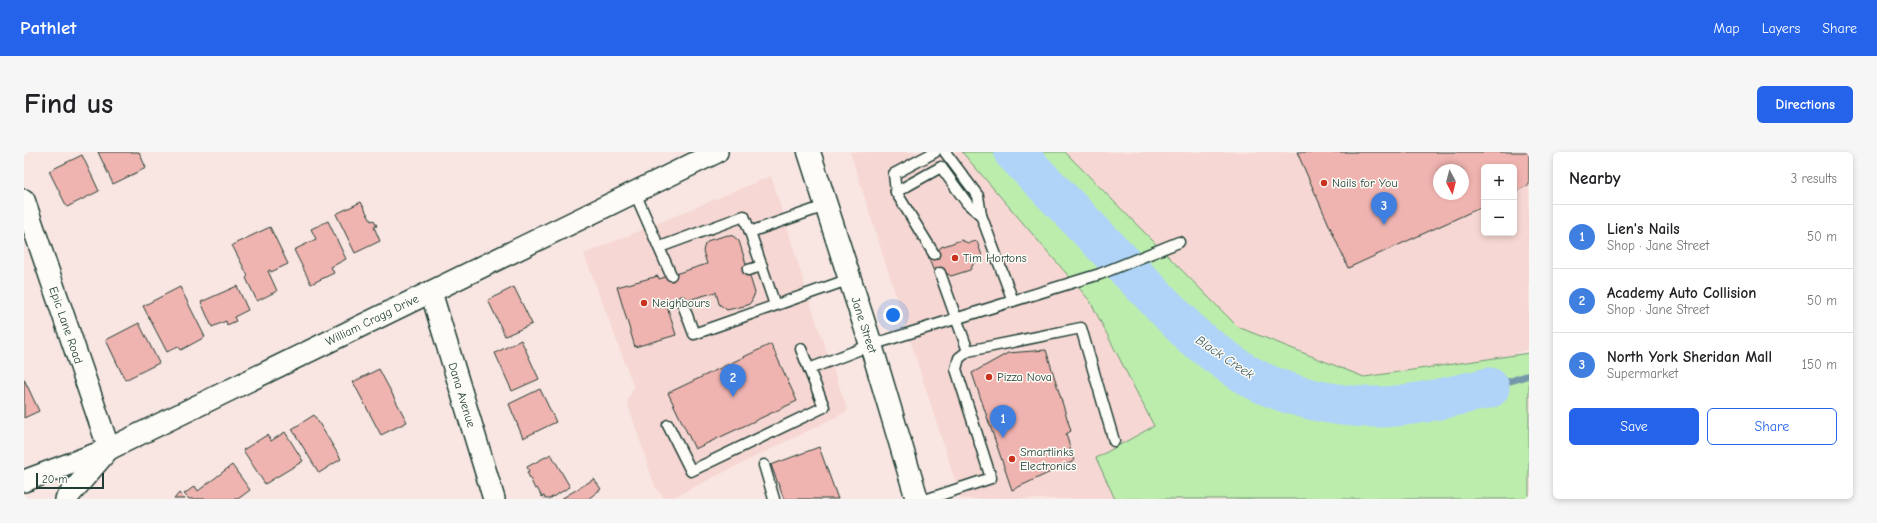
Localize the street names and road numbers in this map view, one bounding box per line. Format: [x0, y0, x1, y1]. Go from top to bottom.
street label: Epic Lane Road [46, 285, 86, 365]
street label: William Cragg Drive [323, 291, 421, 349]
street label: Jane Street [848, 295, 880, 355]
street label: Dana Avenue [445, 361, 479, 429]

